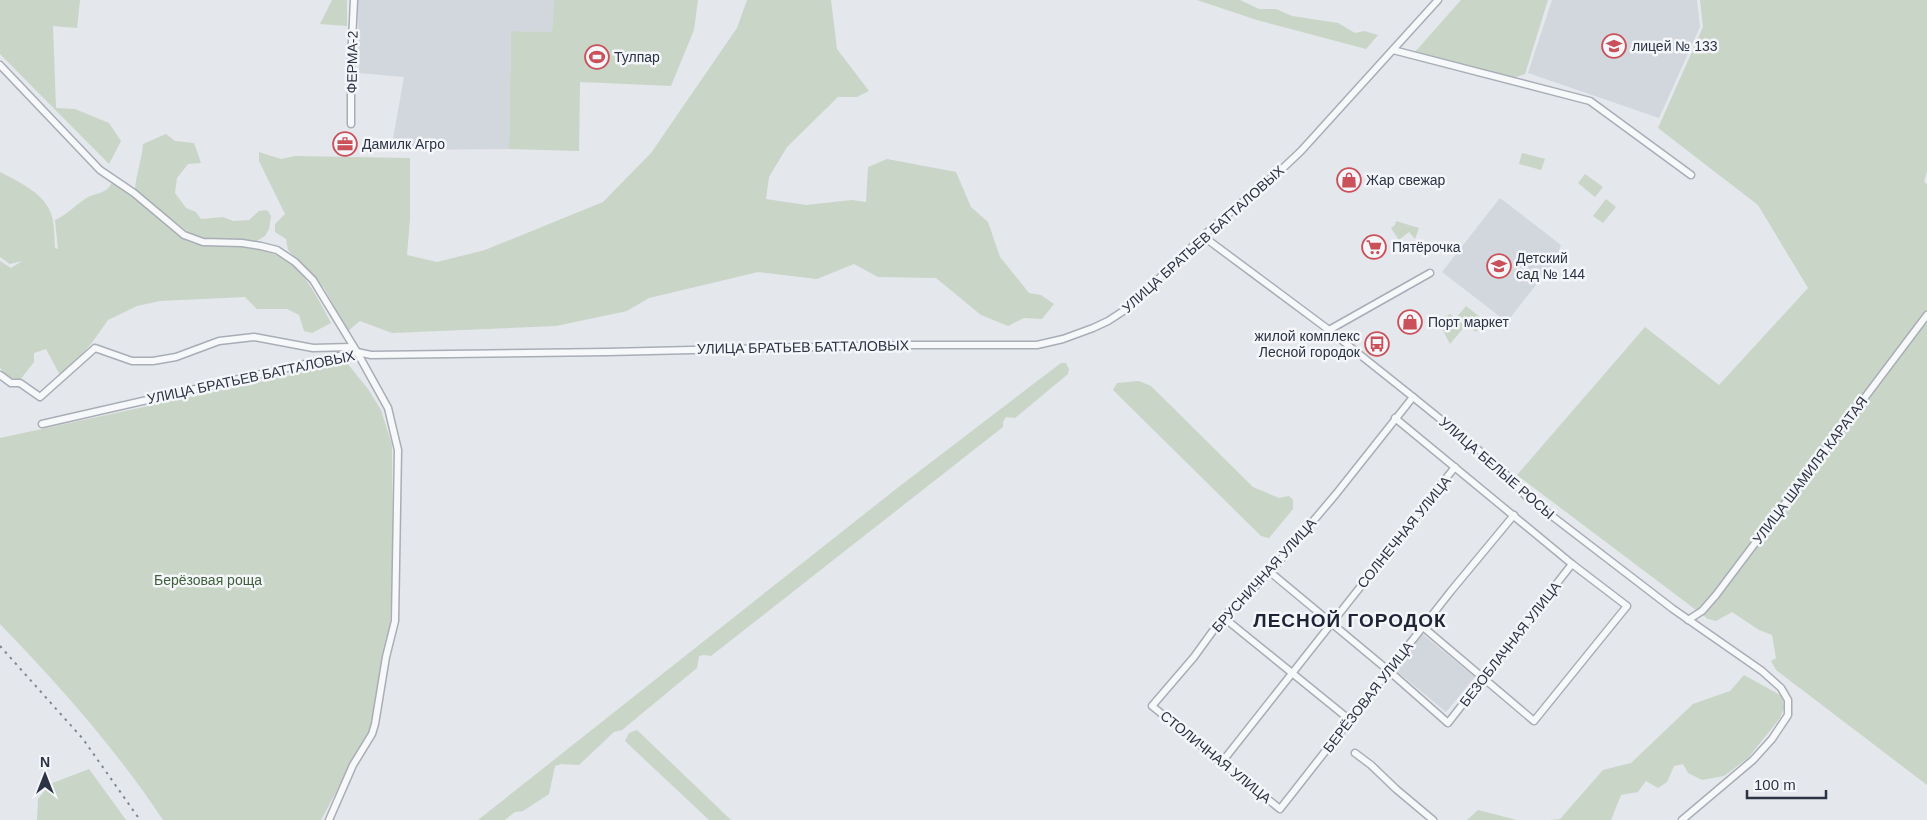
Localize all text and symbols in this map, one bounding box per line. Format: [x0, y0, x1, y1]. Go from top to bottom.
street label: ФЕРМА-2 [343, 30, 361, 93]
school or university icon: лицей № 133 [1601, 33, 1627, 59]
place label: лицей № 133 [1632, 38, 1718, 54]
sports icon: Тулпар [584, 44, 610, 70]
place label: Тулпар [614, 49, 660, 65]
office icon: Дамилк Агро [332, 131, 358, 157]
place label: Дамилк Агро [362, 136, 445, 152]
street label: УЛИЦА БРАТЬЕВ БАТТАЛОВЫХ [1119, 162, 1288, 316]
shop icon: Жар свежар [1336, 167, 1362, 193]
place label: Жар свежар [1366, 172, 1446, 188]
supermarket icon: Пятёрочка [1361, 234, 1387, 260]
place label: Пятёрочка [1392, 239, 1461, 255]
place label: Детский сад № 144 [1516, 250, 1585, 282]
school or university icon: Детский сад № 144 [1486, 253, 1512, 279]
shop icon: Порт маркет [1397, 309, 1423, 335]
place label: Порт маркет [1428, 314, 1509, 330]
place label: жилой комплекс Лесной городок [1254, 328, 1361, 360]
bus stop icon: жилой комплекс Лесной городок [1364, 331, 1390, 357]
street label: УЛИЦА БРАТЬЕВ БАТТАЛОВЫХ [697, 337, 910, 357]
street label: УЛИЦА БРАТЬЕВ БАТТАЛОВЫХ [146, 347, 357, 407]
street label: УЛИЦА ШАМИЛЯ КАРАТАЯ [1749, 393, 1871, 547]
street label: УЛИЦА БЕЛЫЕ РОСЫ [1436, 414, 1558, 522]
street label: СОЛНЕЧНАЯ УЛИЦА [1354, 472, 1454, 591]
street label: БРУСНИЧНАЯ УЛИЦА [1209, 514, 1320, 635]
park label: Берёзовая роща [154, 572, 262, 588]
street label: БЕЗОБЛАЧНАЯ УЛИЦА [1456, 578, 1564, 710]
district label: ЛЕСНОЙ ГОРОДОК [1253, 610, 1447, 631]
street label: БЕРЁЗОВАЯ УЛИЦА [1320, 638, 1417, 756]
street label: СТОЛИЧНАЯ УЛИЦА [1157, 707, 1275, 807]
north arrow [20, 750, 70, 800]
text: N [40, 754, 50, 770]
scale bar [1747, 768, 1826, 800]
text: 100 m [1754, 776, 1796, 793]

